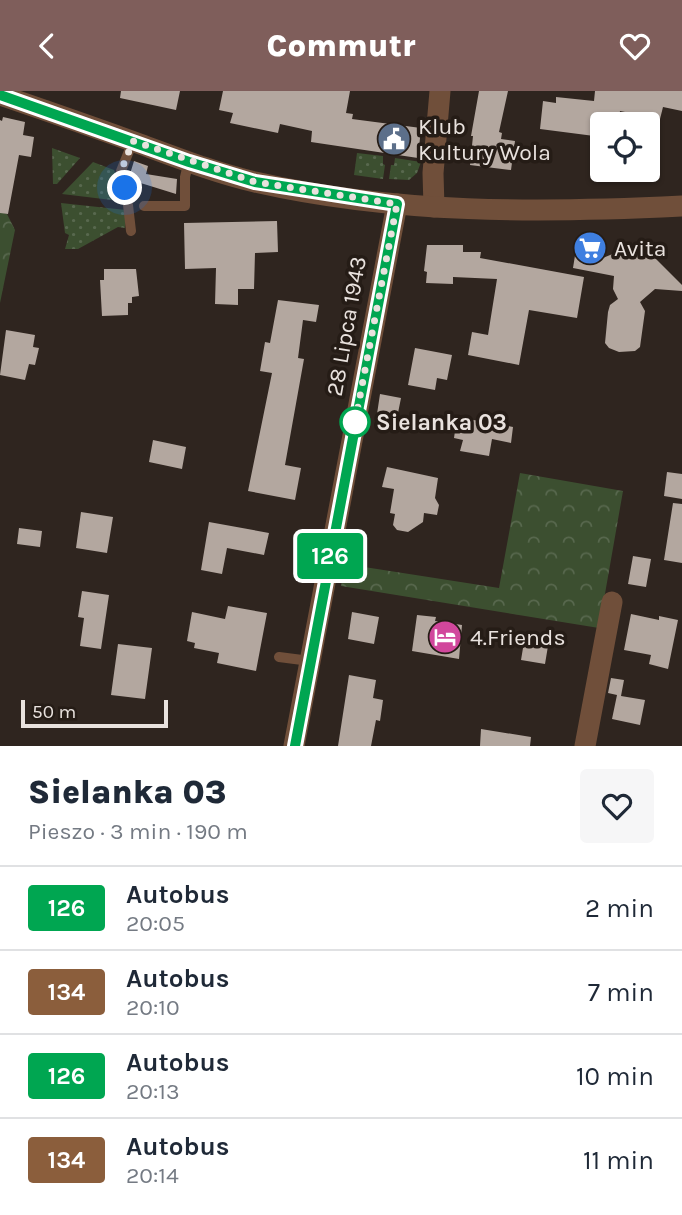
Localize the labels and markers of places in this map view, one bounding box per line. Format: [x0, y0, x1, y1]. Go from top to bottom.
place label: Klub Kultury Wola [418, 113, 551, 166]
public building icon: Klub Kultury Wola [375, 120, 413, 158]
supermarket icon: Avita [571, 229, 609, 267]
place label: Avita [614, 235, 666, 262]
marker: Sielanka 03 [340, 407, 370, 437]
place label: Sielanka 03 [376, 409, 507, 436]
hotel icon: 4.Friends [426, 618, 464, 656]
place label: 4.Friends [470, 624, 566, 651]

